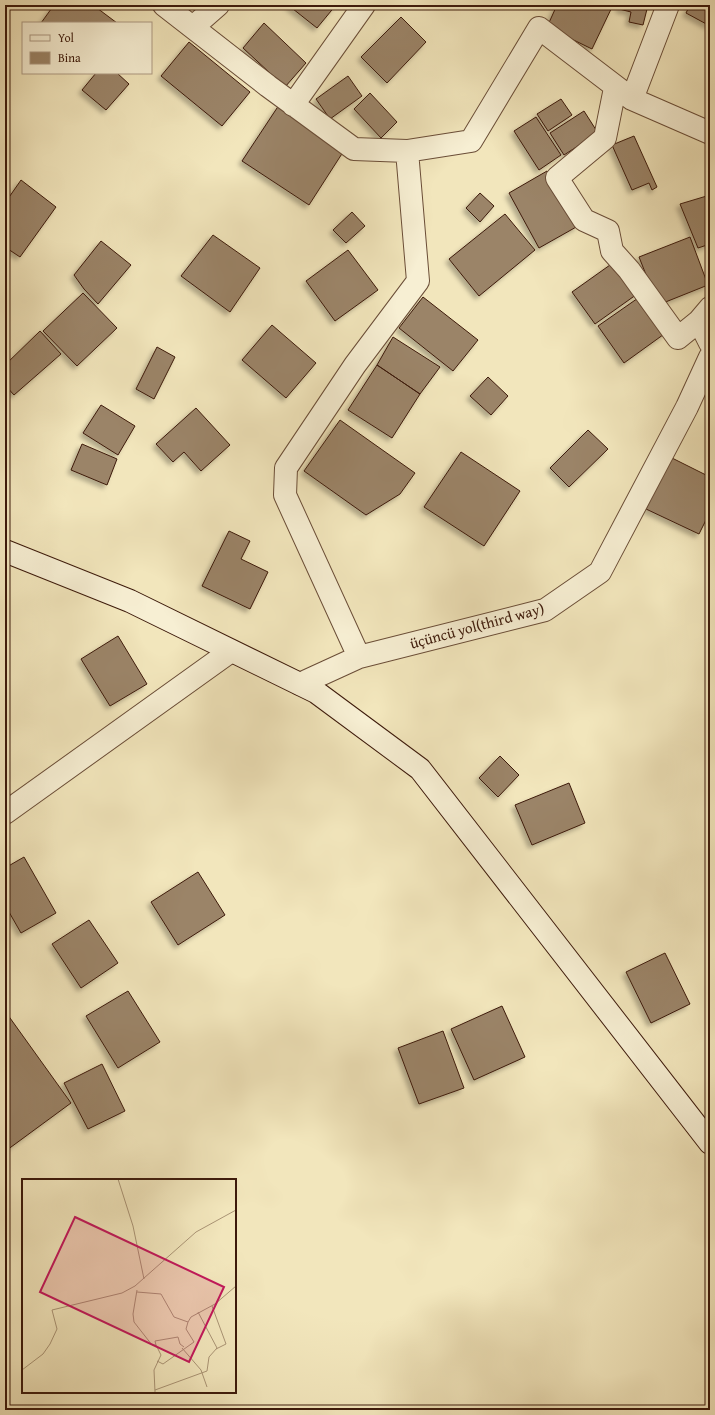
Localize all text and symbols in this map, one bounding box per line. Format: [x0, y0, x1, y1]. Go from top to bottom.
legend [22, 22, 152, 74]
text: Yol [58, 29, 75, 46]
text: Bina [58, 49, 81, 66]
street label: üçüncü yol(third way) [407, 597, 546, 654]
inset map [22, 1179, 236, 1393]

